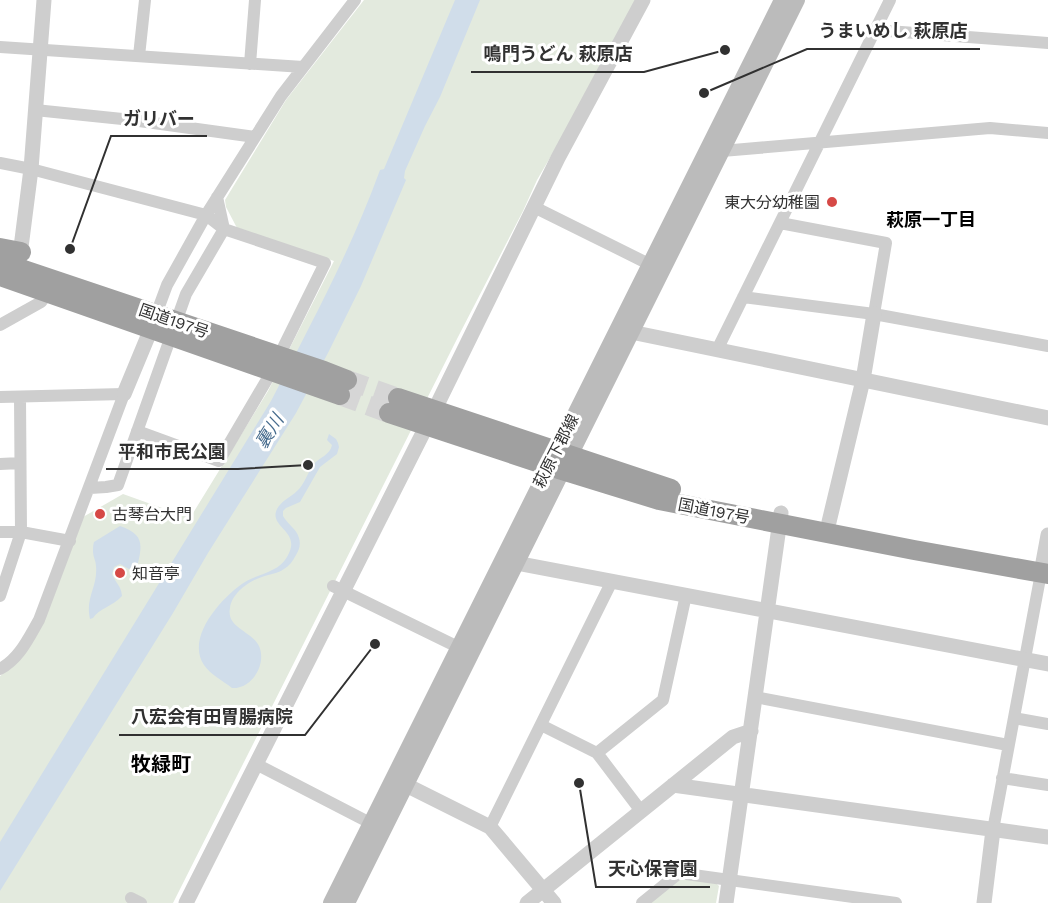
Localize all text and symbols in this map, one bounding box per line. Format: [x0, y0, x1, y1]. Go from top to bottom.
callout: うまいめし 萩原店 [807, 13, 980, 49]
text: うまいめし 萩原店 [818, 20, 968, 41]
callout: 鳴門うどん 萩原店 [471, 36, 644, 72]
text: 鳴門うどん 萩原店 [483, 43, 633, 64]
callout: ガリバー [111, 100, 207, 136]
text: ガリバー [123, 108, 195, 129]
place label: 東大分幼稚園 [724, 193, 820, 212]
marker: 東大分幼稚園 [825, 195, 839, 209]
district label: 萩原一丁目 [886, 209, 976, 230]
street label: 国道197号 [136, 300, 212, 342]
water label: 裏川 [251, 408, 289, 452]
street label: 萩原下郡線 [529, 411, 583, 491]
callout: 平和市民公園 [106, 433, 238, 469]
text: 平和市民公園 [118, 441, 226, 462]
street label: 国道197号 [676, 495, 752, 527]
place label: 古琴台大門 [112, 505, 192, 524]
marker: 古琴台大門 [93, 507, 107, 521]
place label: 知音亭 [132, 564, 180, 583]
marker: 知音亭 [113, 566, 127, 580]
callout: 八宏会有田胃腸病院 [119, 699, 305, 735]
text: 八宏会有田胃腸病院 [131, 706, 293, 727]
district label: 牧緑町 [131, 752, 191, 776]
callout: 天心保育園 [596, 851, 710, 887]
text: 天心保育園 [608, 858, 698, 879]

